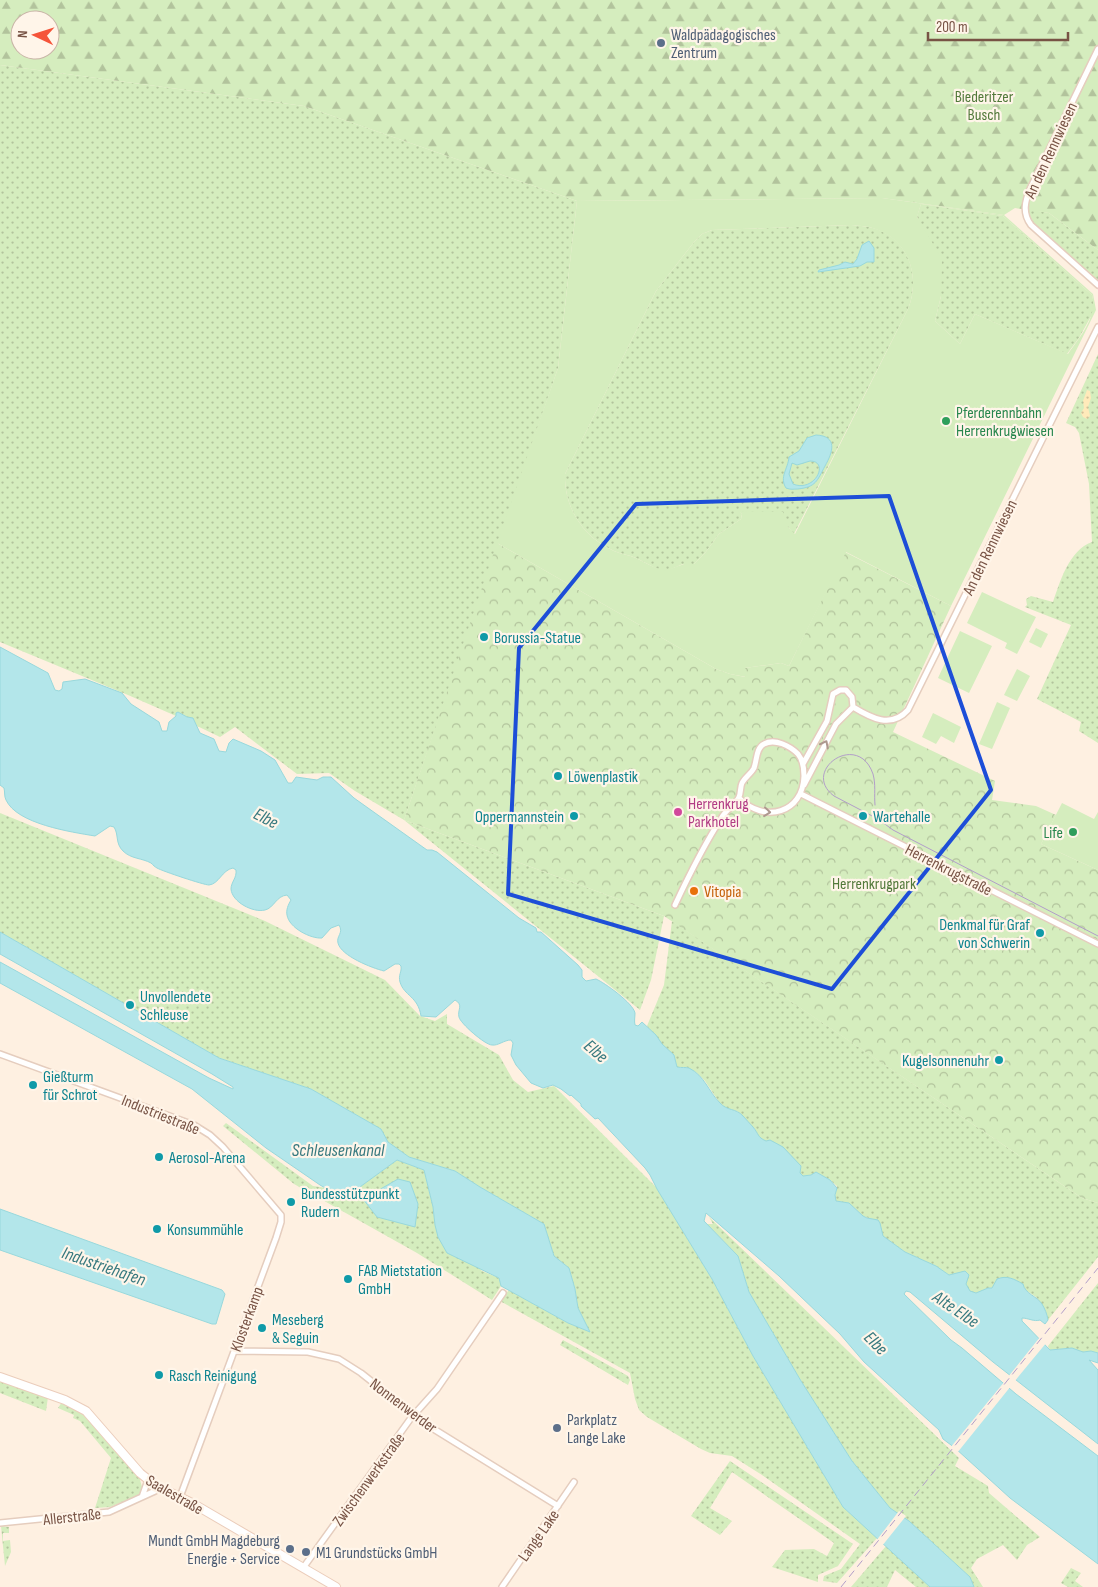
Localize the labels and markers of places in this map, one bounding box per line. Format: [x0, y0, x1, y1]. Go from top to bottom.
place label: Waldpädagogisches Zentrum [671, 26, 776, 63]
marker: Waldpädagogisches Zentrum [655, 37, 667, 49]
place label: Pferderennbahn Herrenkrugwiesen [956, 404, 1054, 441]
marker: Pferderennbahn Herrenkrugwiesen [940, 415, 952, 427]
place label: Borussia-Statue [494, 629, 581, 648]
marker: Borussia-Statue [478, 631, 490, 643]
place label: Löwenplastik [568, 768, 638, 787]
marker: Löwenplastik [552, 770, 564, 782]
place label: Herrenkrug Parkhotel [688, 795, 749, 832]
marker: Herrenkrug Parkhotel [672, 806, 684, 818]
place label: Oppermannstein [475, 808, 564, 827]
place label: Wartehalle [873, 808, 931, 827]
marker: Oppermannstein [568, 810, 580, 822]
marker: Wartehalle [857, 810, 869, 822]
place label: Life [1043, 824, 1063, 843]
marker: Life [1067, 826, 1079, 838]
place label: Vitopia [704, 883, 741, 902]
marker: Vitopia [688, 885, 700, 897]
place label: Denkmal für Graf von Schwerin [939, 916, 1030, 953]
marker: Denkmal für Graf von Schwerin [1034, 927, 1046, 939]
place label: Unvollendete Schleuse [140, 988, 211, 1025]
marker: Unvollendete Schleuse [124, 999, 136, 1011]
place label: Kugelsonnenuhr [902, 1052, 989, 1071]
marker: Kugelsonnenuhr [993, 1054, 1005, 1066]
place label: Gießturm für Schrot [43, 1068, 98, 1105]
marker: Gießturm für Schrot [27, 1079, 39, 1091]
place label: Aerosol-Arena [168, 1149, 245, 1168]
marker: Aerosol-Arena [153, 1151, 165, 1163]
place label: Bundesstützpunkt Rudern [301, 1185, 400, 1222]
marker: Bundesstützpunkt Rudern [285, 1196, 297, 1208]
place label: Konsummühle [167, 1221, 243, 1240]
marker: Konsummühle [151, 1223, 163, 1235]
place label: FAB Mietstation GmbH [358, 1262, 442, 1299]
marker: FAB Mietstation GmbH [342, 1273, 354, 1285]
place label: Meseberg & Seguin [272, 1311, 324, 1348]
marker: Meseberg & Seguin [256, 1322, 268, 1334]
place label: Rasch Reinigung [169, 1367, 257, 1386]
marker: Rasch Reinigung [153, 1369, 165, 1381]
place label: Parkplatz Lange Lake [567, 1411, 626, 1448]
marker: Parkplatz Lange Lake [551, 1422, 563, 1434]
place label: Mundt GmbH Magdeburg Energie + Service [148, 1532, 280, 1569]
marker: Mundt GmbH Magdeburg Energie + Service [284, 1543, 296, 1555]
place label: M1 Grundstücks GmbH [316, 1544, 437, 1563]
marker: M1 Grundstücks GmbH [300, 1546, 312, 1558]

